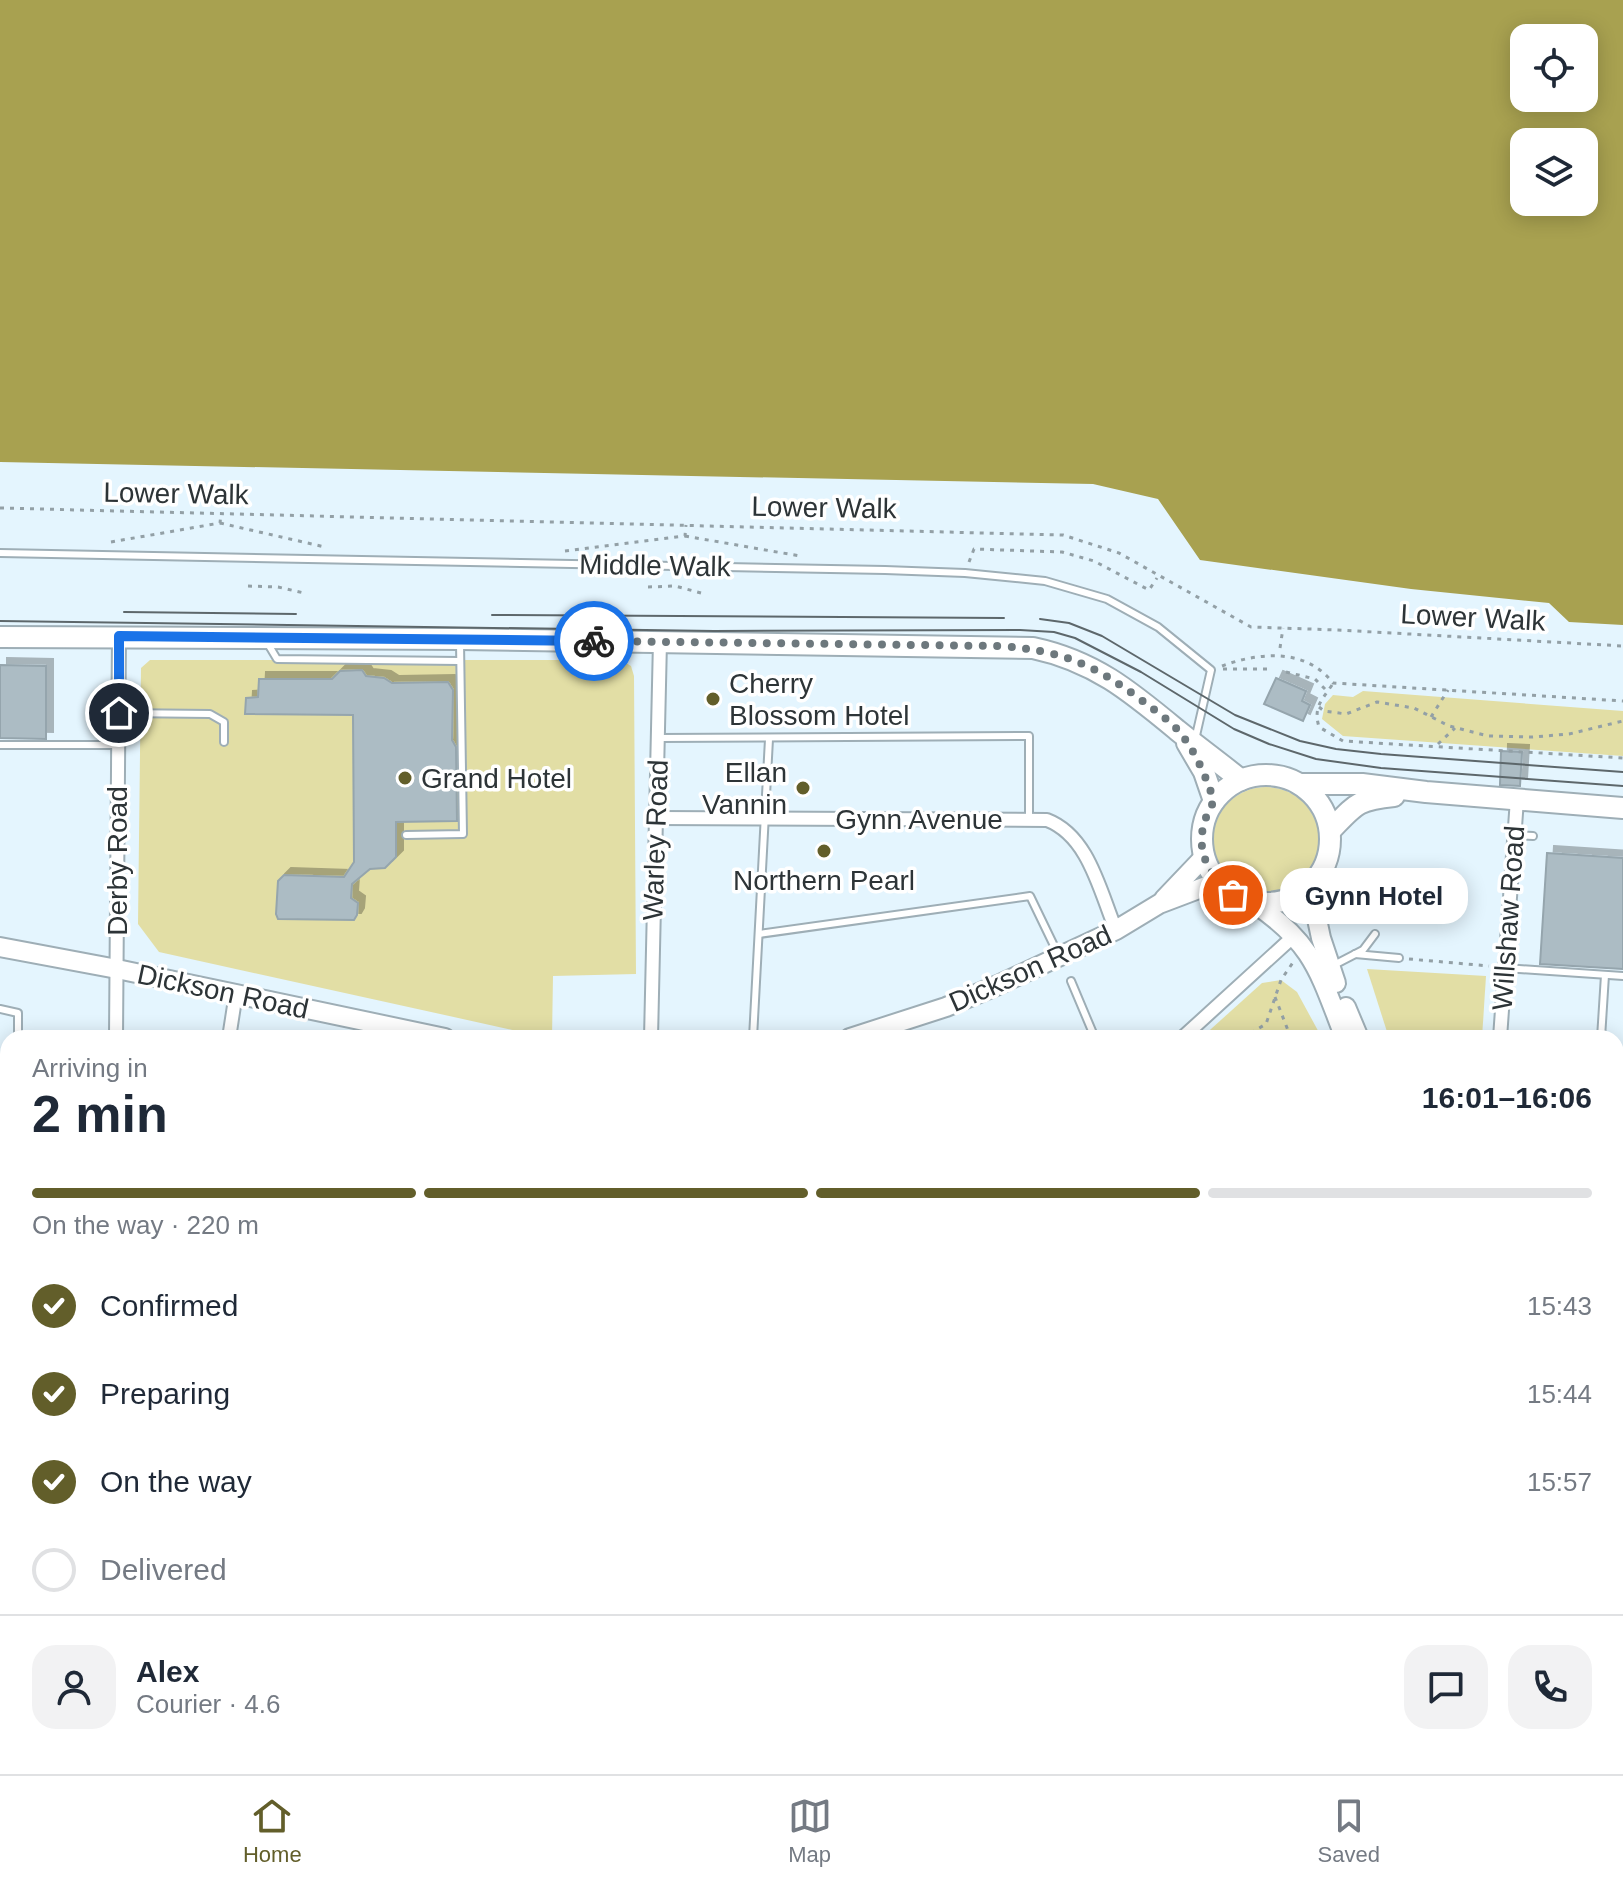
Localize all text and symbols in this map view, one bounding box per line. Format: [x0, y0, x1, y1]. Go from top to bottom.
map controls [1510, 24, 1598, 216]
button: locate [1510, 24, 1598, 112]
button: layers [1510, 128, 1598, 216]
street label: Lower Walk [103, 477, 250, 510]
street label: Lower Walk [751, 491, 898, 524]
street label: Middle Walk [579, 549, 732, 582]
street label: Lower Walk [1400, 598, 1547, 637]
courier [554, 601, 634, 681]
icon: bike [572, 619, 616, 663]
place label: Cherry Blossom Hotel [729, 668, 910, 731]
pin [85, 679, 153, 747]
marker: Cherry Blossom Hotel [704, 690, 722, 708]
icon: home [97, 691, 141, 735]
place label: Ellan Vannin [702, 757, 787, 820]
street label: Warley Road [637, 759, 674, 921]
place label: Grand Hotel [421, 763, 572, 794]
marker: Grand Hotel [396, 769, 414, 787]
marker: Ellan Vannin [794, 779, 812, 797]
street label: Derby Road [102, 786, 133, 936]
street label: Gynn Avenue [835, 804, 1003, 835]
street label: Willshaw Road [1487, 825, 1530, 1011]
marker: Northern Pearl [815, 842, 833, 860]
pin [1199, 861, 1267, 929]
place label: Northern Pearl [733, 865, 915, 896]
callout: Gynn Hotel [1281, 867, 1469, 923]
icon: bag [1211, 873, 1255, 917]
text: Gynn Hotel [1305, 881, 1443, 911]
street label: Dickson Road [944, 919, 1116, 1018]
street label: Dickson Road [134, 958, 311, 1025]
text: Arriving in [32, 1053, 148, 1083]
text: 16:01–16:06 [1422, 1081, 1592, 1114]
text: 2 min [32, 1085, 168, 1143]
text: On the way · 220 m [32, 1210, 259, 1240]
icon: check [32, 1284, 76, 1328]
text: Confirmed [100, 1289, 238, 1322]
text: 15:43 [1527, 1291, 1592, 1321]
icon: check [32, 1372, 76, 1416]
text: Preparing [100, 1377, 230, 1410]
text: 15:44 [1527, 1379, 1592, 1409]
icon: check [32, 1460, 76, 1504]
text: On the way [100, 1465, 252, 1498]
text: 15:57 [1527, 1467, 1592, 1497]
text: Delivered [100, 1553, 227, 1586]
button: person [32, 1645, 116, 1729]
button: chat [1404, 1645, 1488, 1729]
button: phone [1508, 1645, 1592, 1729]
text: Alex [136, 1655, 199, 1688]
text: Courier · 4.6 [136, 1689, 281, 1719]
tab: Home [243, 1794, 302, 1868]
tab: Map [788, 1794, 832, 1868]
tab: Saved [1318, 1794, 1380, 1868]

